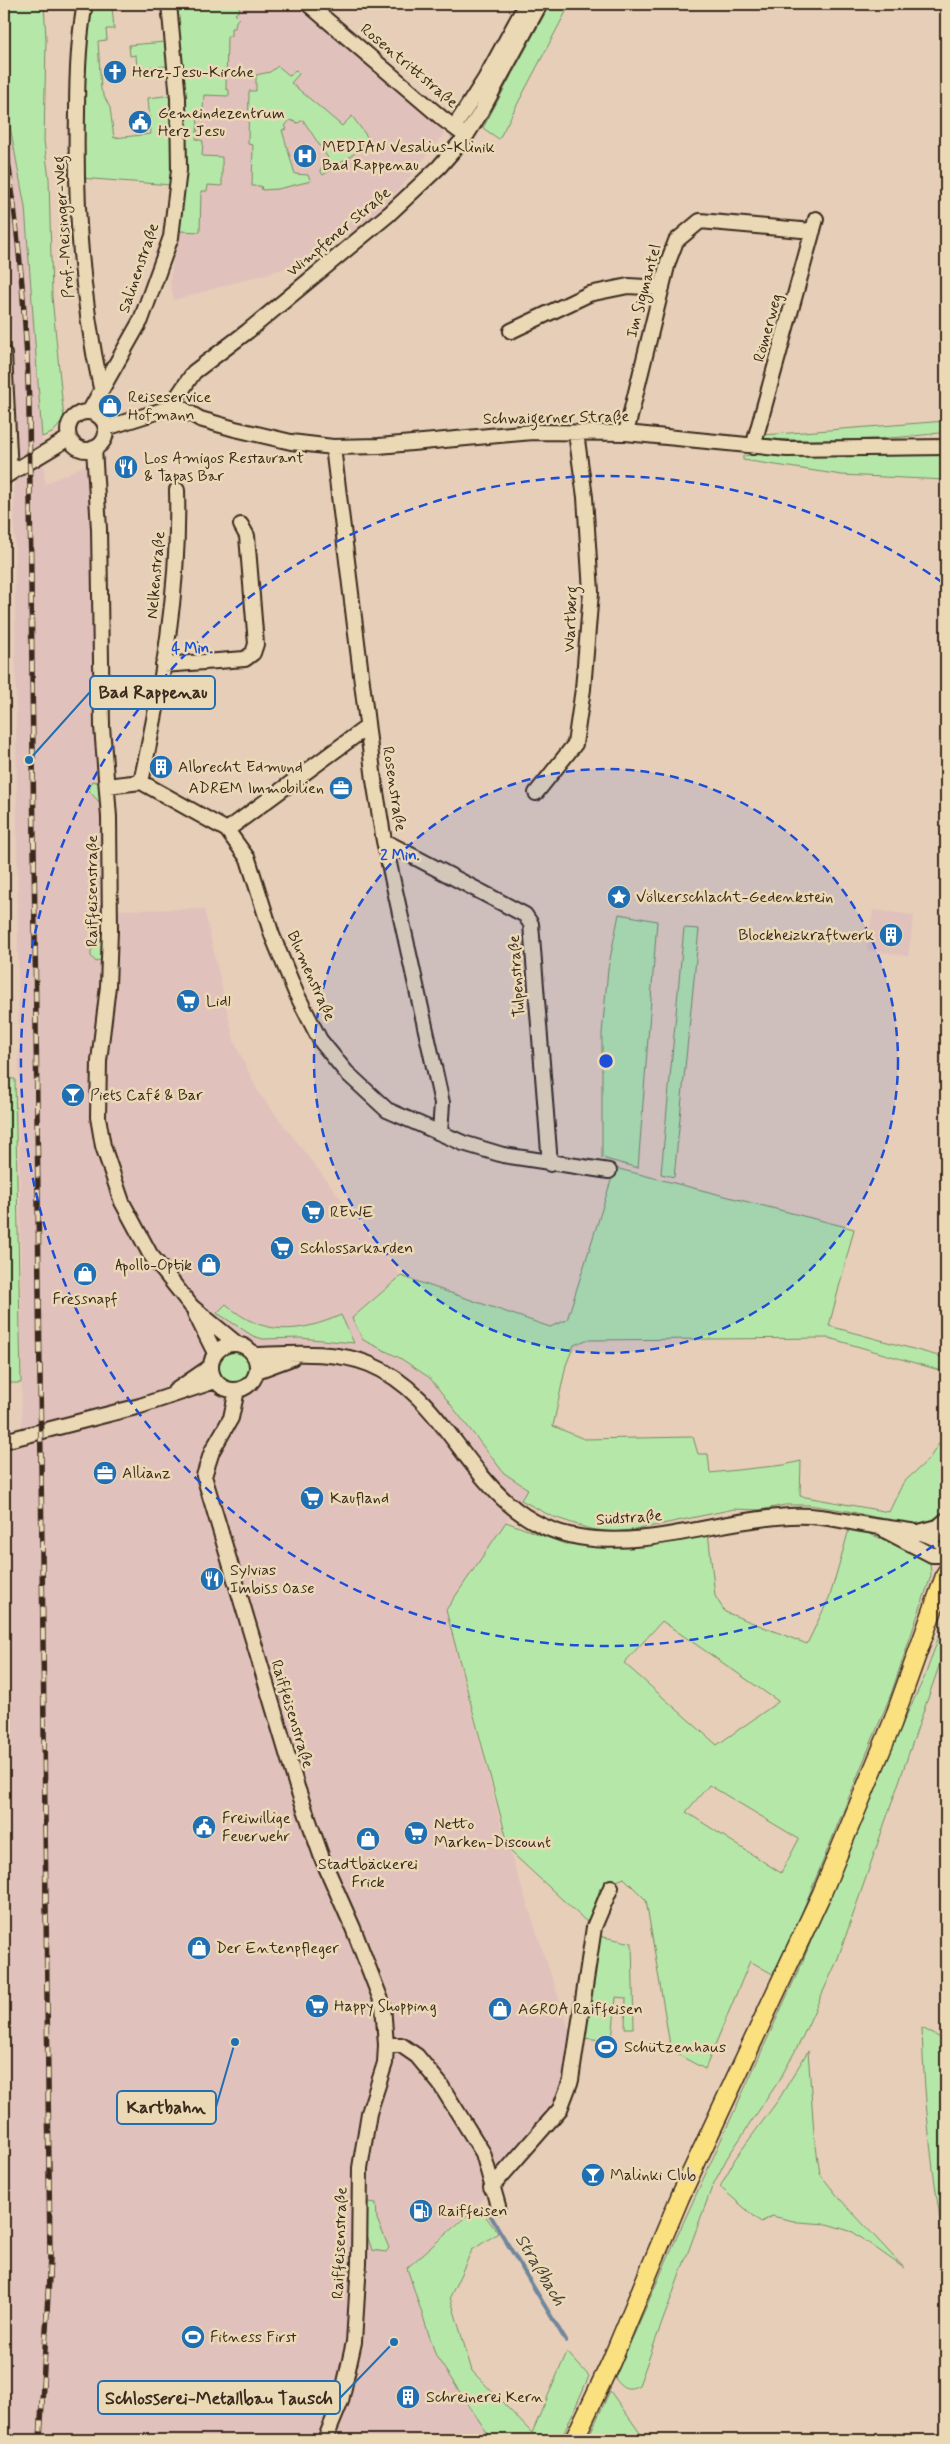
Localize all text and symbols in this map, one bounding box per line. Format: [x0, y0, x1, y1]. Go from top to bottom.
street label: Rosentrittstraße [356, 19, 462, 113]
church icon: Herz-Jesu-Kirche [102, 59, 128, 85]
place label: Herz-Jesu-Kirche [132, 62, 254, 83]
place label: Gemeindezentrum Herz Jesu [158, 103, 285, 142]
public building icon: Gemeindezentrum Herz Jesu [127, 109, 153, 135]
place label: MEDIAN Vesalius-Klinik Bad Rappenau [322, 137, 495, 176]
hospital icon: MEDIAN Vesalius-Klinik Bad Rappenau [292, 143, 318, 169]
street label: Prof.-Meisinger-Weg [49, 155, 80, 299]
street label: Wimpfener Straße [283, 182, 395, 282]
street label: Salinenstraße [114, 220, 164, 316]
street label: Im Sigmantel [621, 242, 668, 340]
street label: Römerweg [749, 291, 787, 365]
place label: Reiseservice Hofmann [128, 387, 212, 426]
shop icon: Reiseservice Hofmann [97, 393, 123, 419]
street label: Schwaigerner Straße [483, 406, 629, 431]
place label: Los Amigos Restaurant & Tapas Bar [144, 448, 304, 487]
restaurant icon: Los Amigos Restaurant & Tapas Bar [113, 454, 139, 480]
street label: Nelkenstraße [142, 530, 170, 620]
street label: Wartberg [559, 585, 584, 653]
text: 4 Min. [172, 639, 212, 659]
callout: Bad Rappenau [90, 676, 215, 709]
text: Bad Rappenau [99, 681, 208, 705]
street label: Rosenstraße [377, 745, 411, 833]
building icon: Albrecht Edmund [148, 754, 174, 780]
place label: Albrecht Edmund [178, 757, 303, 778]
office icon: ADREM Immobilien [328, 775, 354, 801]
place label: ADREM Immobilien [189, 778, 324, 799]
street label: Raiffeisenstraße [82, 835, 103, 947]
text: 2 Min. [380, 846, 420, 866]
place icon: Völkerschlacht-Gedenkstein [606, 884, 632, 910]
place label: Völkerschlacht-Gedenkstein [636, 887, 833, 908]
building icon: Blockheizkraftwerk [878, 922, 904, 948]
place label: Blockheizkraftwerk [738, 925, 874, 946]
street label: Blumenstraße [282, 928, 340, 1025]
street label: Tulpenstraße [504, 934, 530, 1018]
supermarket icon: Lidl [175, 988, 201, 1014]
place label: Lidl [206, 991, 231, 1012]
centre of rings [597, 1052, 615, 1070]
bar icon: Piets Café & Bar [60, 1082, 86, 1108]
place label: Piets Café & Bar [90, 1085, 203, 1106]
supermarket icon: REWE [300, 1199, 326, 1225]
place label: REWE [330, 1202, 373, 1223]
supermarket icon: Schlossarkarden [269, 1235, 295, 1261]
place label: Schlossarkarden [300, 1238, 413, 1259]
shop icon: Apollo-Optik [196, 1252, 222, 1278]
place label: Apollo-Optik [115, 1255, 192, 1277]
shop icon: Fressnapf [72, 1261, 98, 1287]
place label: Fressnapf [52, 1289, 118, 1310]
office icon: Allianz [92, 1460, 118, 1486]
place label: Allianz [122, 1463, 171, 1484]
supermarket icon: Kaufland [299, 1485, 325, 1511]
place label: Kaufland [330, 1488, 389, 1509]
street label: Südstraße [595, 1505, 663, 1531]
place label: Sylvias Imbiss Oase [230, 1560, 314, 1599]
restaurant icon: Sylvias Imbiss Oase [199, 1566, 225, 1592]
street label: Raiffeisenstraße [266, 1657, 318, 1771]
place label: Freiwillige Feuerwehr [222, 1808, 291, 1847]
public building icon: Freiwillige Feuerwehr [191, 1814, 217, 1840]
place label: Netto Marken-Discount [434, 1814, 551, 1853]
supermarket icon: Netto Marken-Discount [403, 1820, 429, 1846]
shop icon: Stadtbäckerei Frick [355, 1826, 381, 1852]
place label: Stadtbäckerei Frick [318, 1854, 418, 1893]
shop icon: Der Entenpfleger [186, 1935, 212, 1961]
place label: Der Entenpfleger [216, 1938, 339, 1959]
supermarket icon: Happy Shopping [304, 1993, 330, 2019]
place label: Happy Shopping [334, 1996, 437, 2017]
shop icon: AGROA Raiffeisen [487, 1996, 513, 2022]
place label: AGROA Raiffeisen [518, 1999, 643, 2020]
sports icon: Schützenhaus [593, 2034, 619, 2060]
place label: Schützenhaus [624, 2037, 726, 2058]
callout: Kartbahn [117, 2091, 216, 2124]
text: Kartbahn [126, 2096, 206, 2120]
bar icon: Malinki Club [580, 2162, 606, 2188]
place label: Malinki Club [610, 2165, 696, 2186]
street label: Raiffeisenstraße [328, 2186, 352, 2299]
fuel station icon: Raiffeisen [408, 2198, 434, 2224]
place label: Raiffeisen [438, 2201, 507, 2222]
water label: Straßbach [509, 2230, 571, 2311]
sports icon: Fitness First [180, 2324, 206, 2350]
place label: Fitness First [210, 2327, 296, 2348]
callout: Schlosserei-Metallbau Tausch [98, 2381, 340, 2414]
building icon: Schreinerei Kern [395, 2384, 421, 2410]
text: Schlosserei-Metallbau Tausch [105, 2387, 333, 2411]
place label: Schreinerei Kern [426, 2387, 544, 2408]

